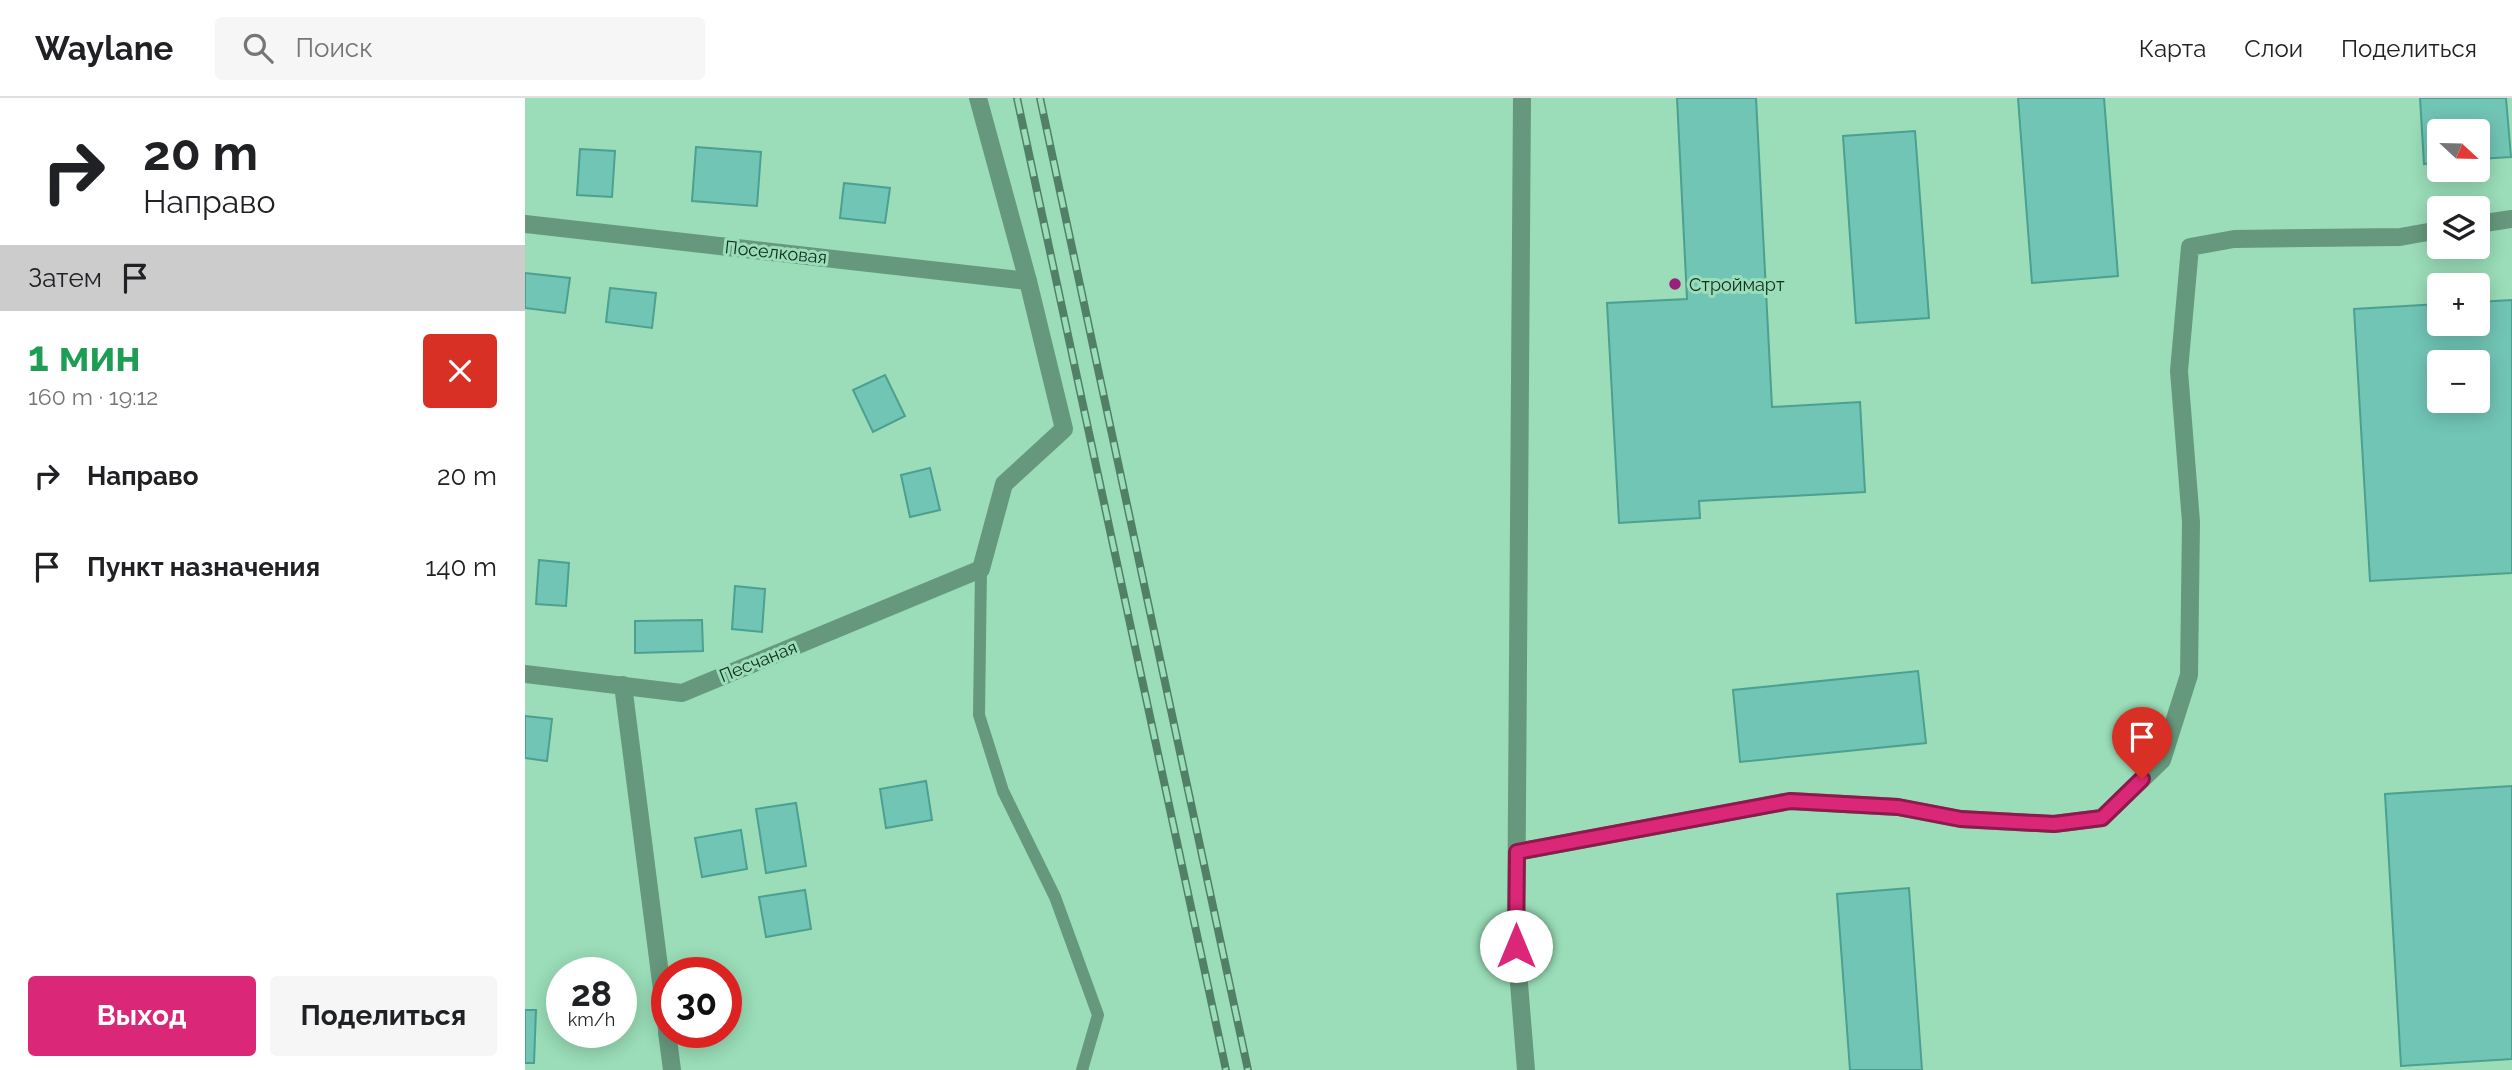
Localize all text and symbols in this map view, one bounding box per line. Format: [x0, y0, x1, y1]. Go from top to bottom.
search box [215, 17, 705, 80]
text: Waylane [35, 29, 173, 68]
icon: search [239, 29, 277, 67]
text: Поиск [295, 33, 373, 63]
text: Карта [2139, 34, 2206, 63]
text: Слои [2244, 34, 2303, 63]
text: Поделиться [2341, 34, 2477, 63]
north arrow [2427, 119, 2490, 182]
map controls [2427, 119, 2490, 413]
text: 20 m [143, 124, 258, 181]
icon: right [28, 126, 119, 217]
text: Направо [143, 183, 275, 220]
button: layers [2427, 196, 2490, 259]
street label: Поселковая [724, 236, 828, 268]
icon: arrive [116, 259, 154, 297]
text: Затем [28, 263, 102, 293]
button: + [2427, 273, 2490, 336]
place label: Строймарт [1689, 274, 1785, 295]
marker: Строймарт [1667, 276, 1683, 292]
text: 1 мин [28, 332, 141, 381]
button: close [423, 334, 497, 408]
button: − [2427, 350, 2490, 413]
text: 160 m · 19:12 [28, 383, 158, 410]
icon: right [28, 457, 66, 495]
text: Направо [87, 461, 198, 491]
text: 20 m [437, 461, 497, 491]
icon: arrive [28, 548, 66, 586]
text: Пункт назначения [87, 552, 320, 582]
text: 140 m [425, 552, 497, 582]
street label: Песчаная [716, 636, 800, 686]
pin [2112, 707, 2172, 779]
icon: arrive [2123, 718, 2161, 756]
position arrow [1479, 909, 1553, 983]
speed limit sign: 30 [651, 957, 742, 1048]
text: 28 [571, 973, 612, 1014]
button: Выход [28, 976, 256, 1056]
button: Поделиться [270, 976, 497, 1056]
text: km/h [568, 1009, 615, 1030]

